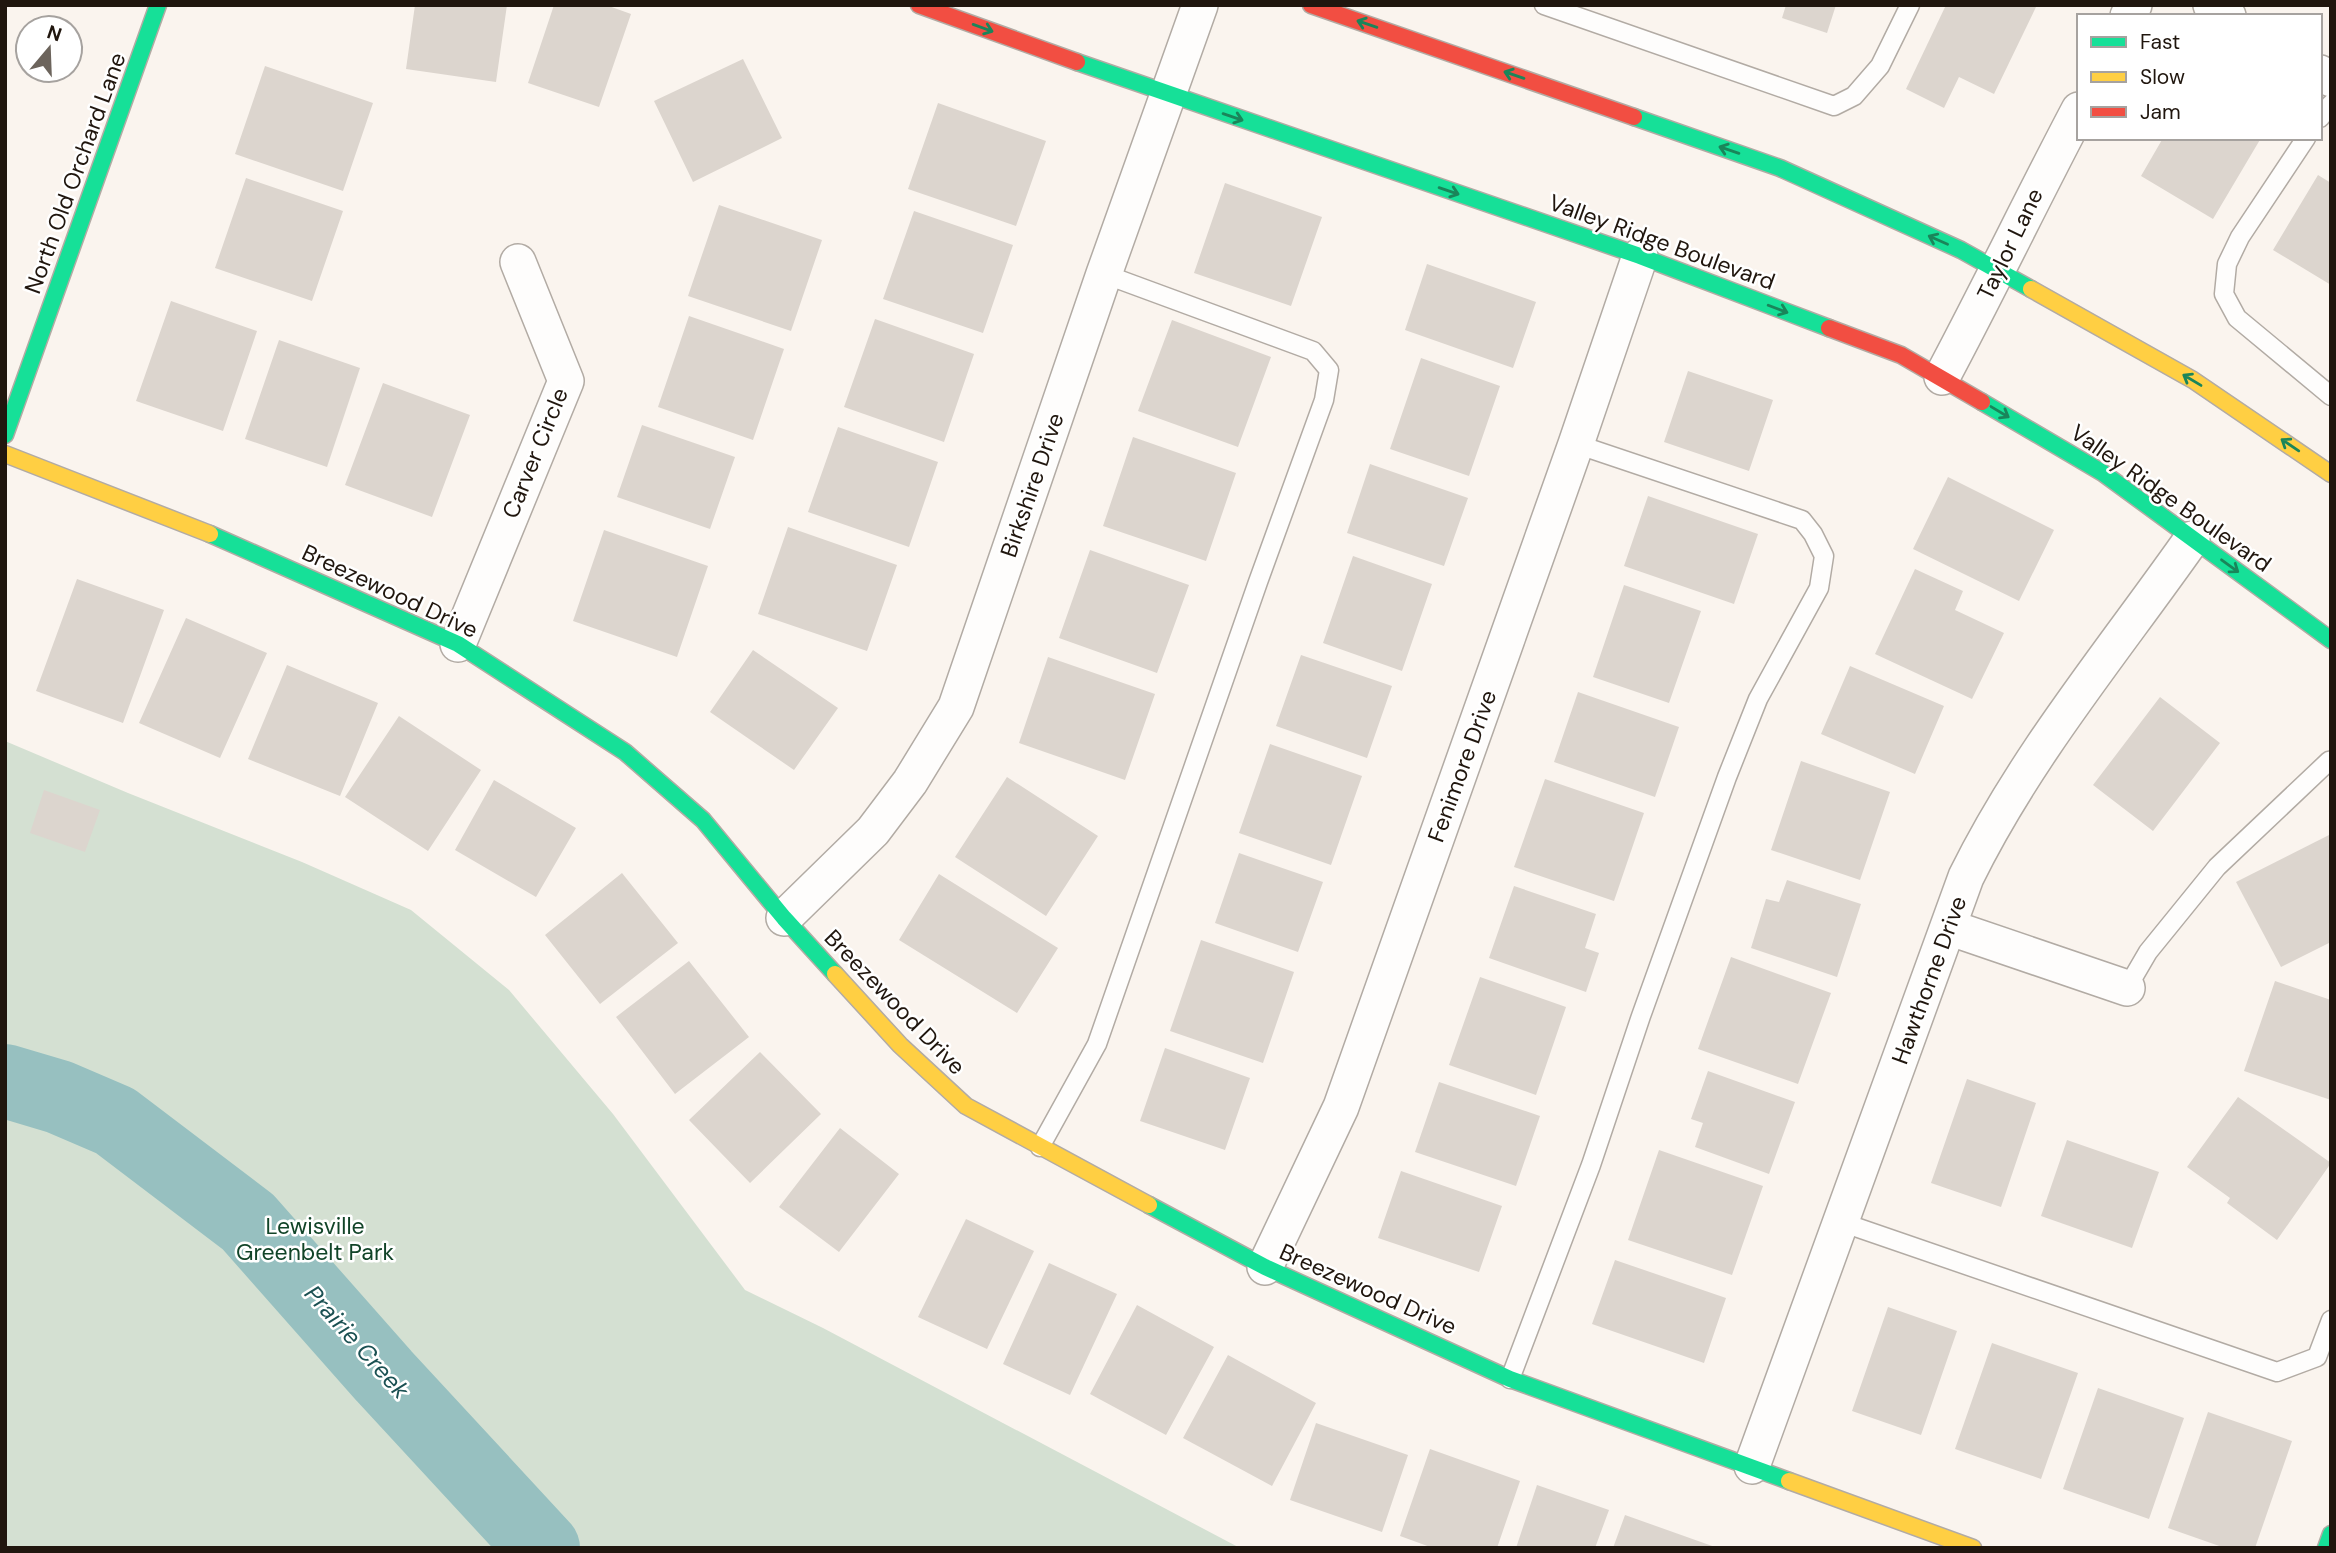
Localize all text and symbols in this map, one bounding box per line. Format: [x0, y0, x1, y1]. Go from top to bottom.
north arrow [14, 14, 84, 84]
legend [2077, 14, 2322, 140]
one-way arrow [1356, 17, 1378, 29]
text: N [44, 19, 65, 47]
one-way arrow [971, 23, 993, 36]
text: Fast [2140, 28, 2180, 56]
street label: North Old Orchard Lane [17, 48, 133, 298]
text: Slow [2140, 63, 2185, 91]
one-way arrow [1503, 68, 1525, 80]
text: Jam [2140, 98, 2181, 126]
one-way arrow [1222, 112, 1244, 124]
one-way arrow [1718, 143, 1740, 155]
street label: Taylor Lane [1970, 183, 2050, 305]
one-way arrow [1437, 186, 1459, 198]
street label: Valley Ridge Boulevard [1545, 187, 1779, 297]
one-way arrow [1928, 232, 1949, 246]
one-way arrow [1766, 303, 1788, 316]
one-way arrow [2183, 373, 2203, 387]
street label: Carver Circle [495, 383, 575, 523]
one-way arrow [1990, 405, 2010, 419]
street label: Birkshire Drive [993, 409, 1071, 561]
street label: Valley Ridge Boulevard [2065, 417, 2277, 579]
one-way arrow [2281, 438, 2300, 452]
street label: Breezewood Drive [297, 537, 483, 645]
one-way arrow [2220, 559, 2238, 574]
street label: Fenimore Drive [1421, 686, 1503, 846]
street label: Hawthorne Drive [1885, 892, 1973, 1068]
street label: Breezewood Drive [818, 923, 972, 1081]
park label: Lewisville Greenbelt Park [236, 1211, 394, 1267]
street label: Breezewood Drive [1275, 1237, 1461, 1341]
water label: Prairie Creek [298, 1278, 417, 1406]

